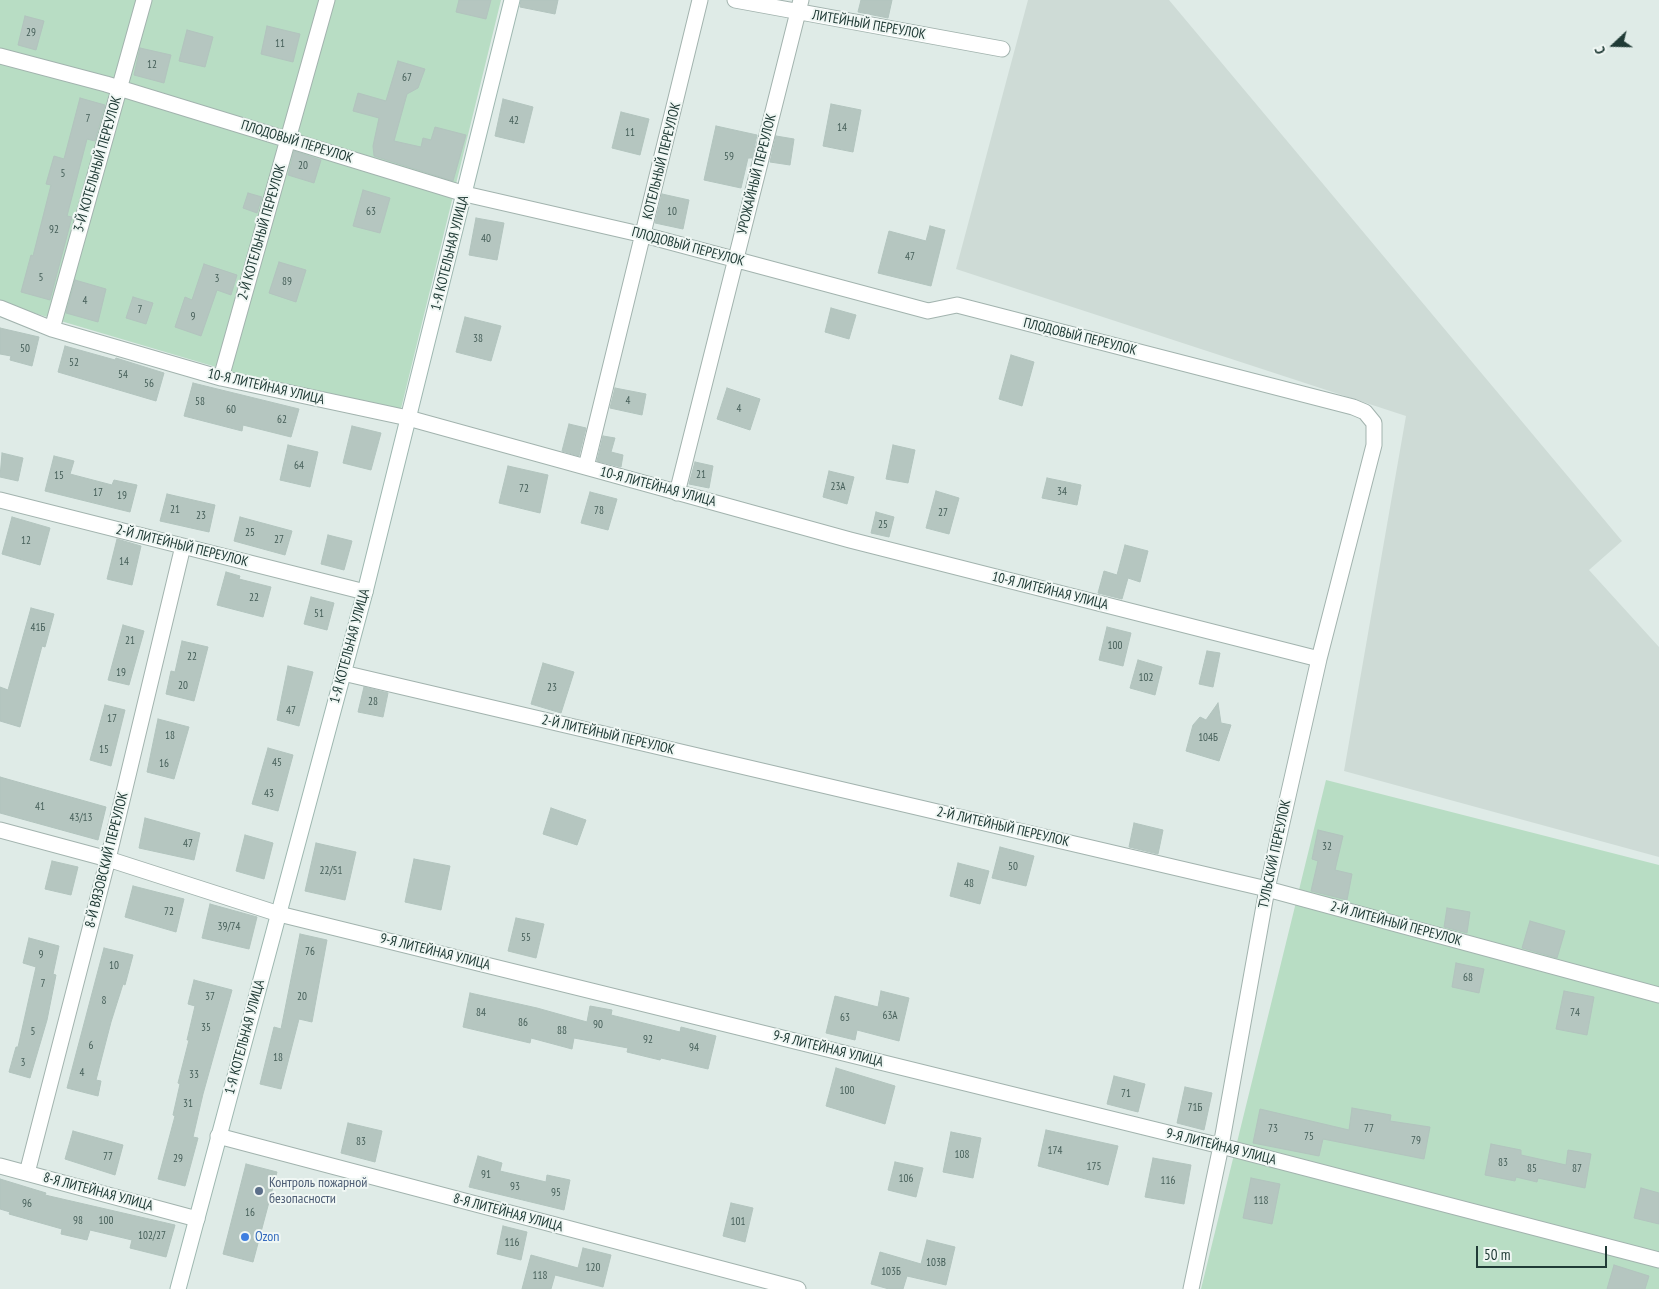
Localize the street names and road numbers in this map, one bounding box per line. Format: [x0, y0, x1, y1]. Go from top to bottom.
street label: ЛИТЕЙНЫЙ ПЕРЕУЛОК [811, 7, 927, 43]
street label: 3-Й КОТЕЛЬНЫЙ ПЕРЕУЛОК [71, 94, 125, 234]
street label: КОТЕЛЬНЫЙ ПЕРЕУЛОК [639, 101, 685, 221]
street label: УРОЖАЙНЫЙ ПЕРЕУЛОК [734, 112, 780, 236]
street label: ПЛОДОВЫЙ ПЕРЕУЛОК [239, 117, 355, 167]
street label: 2-Й КОТЕЛЬНЫЙ ПЕРЕУЛОК [235, 162, 289, 302]
street label: 1-Я КОТЕЛЬНАЯ УЛИЦА [428, 194, 472, 312]
street label: ПЛОДОВЫЙ ПЕРЕУЛОК [630, 224, 746, 270]
street label: ПЛОДОВЫЙ ПЕРЕУЛОК [1022, 315, 1138, 359]
street label: 10-Я ЛИТЕЙНАЯ УЛИЦА [206, 365, 326, 409]
street label: 10-Я ЛИТЕЙНАЯ УЛИЦА [598, 463, 718, 511]
street label: 2-Й ЛИТЕЙНЫЙ ПЕРЕУЛОК [114, 521, 250, 571]
street label: 10-Я ЛИТЕЙНАЯ УЛИЦА [990, 568, 1110, 614]
street label: 1-Я КОТЕЛЬНАЯ УЛИЦА [327, 587, 373, 705]
street label: 2-Й ЛИТЕЙНЫЙ ПЕРЕУЛОК [540, 712, 676, 758]
street label: 8-Й ВЯЗОВСКИЙ ПЕРЕУЛОК [82, 790, 132, 930]
street label: ТУЛЬСКИЙ ПЕРЕУЛОК [1255, 798, 1295, 910]
street label: 2-Й ЛИТЕЙНЫЙ ПЕРЕУЛОК [935, 804, 1071, 850]
street label: 2-Й ЛИТЕЙНЫЙ ПЕРЕУЛОК [1328, 898, 1464, 950]
street label: 9-Я ЛИТЕЙНАЯ УЛИЦА [378, 930, 492, 974]
street label: 1-Я КОТЕЛЬНАЯ УЛИЦА [222, 978, 268, 1096]
street label: 9-Я ЛИТЕЙНАЯ УЛИЦА [771, 1027, 885, 1071]
street label: 9-Я ЛИТЕЙНАЯ УЛИЦА [1164, 1125, 1278, 1169]
street label: 8-Я ЛИТЕЙНАЯ УЛИЦА [41, 1169, 155, 1215]
street label: 8-Я ЛИТЕЙНАЯ УЛИЦА [451, 1190, 565, 1236]

